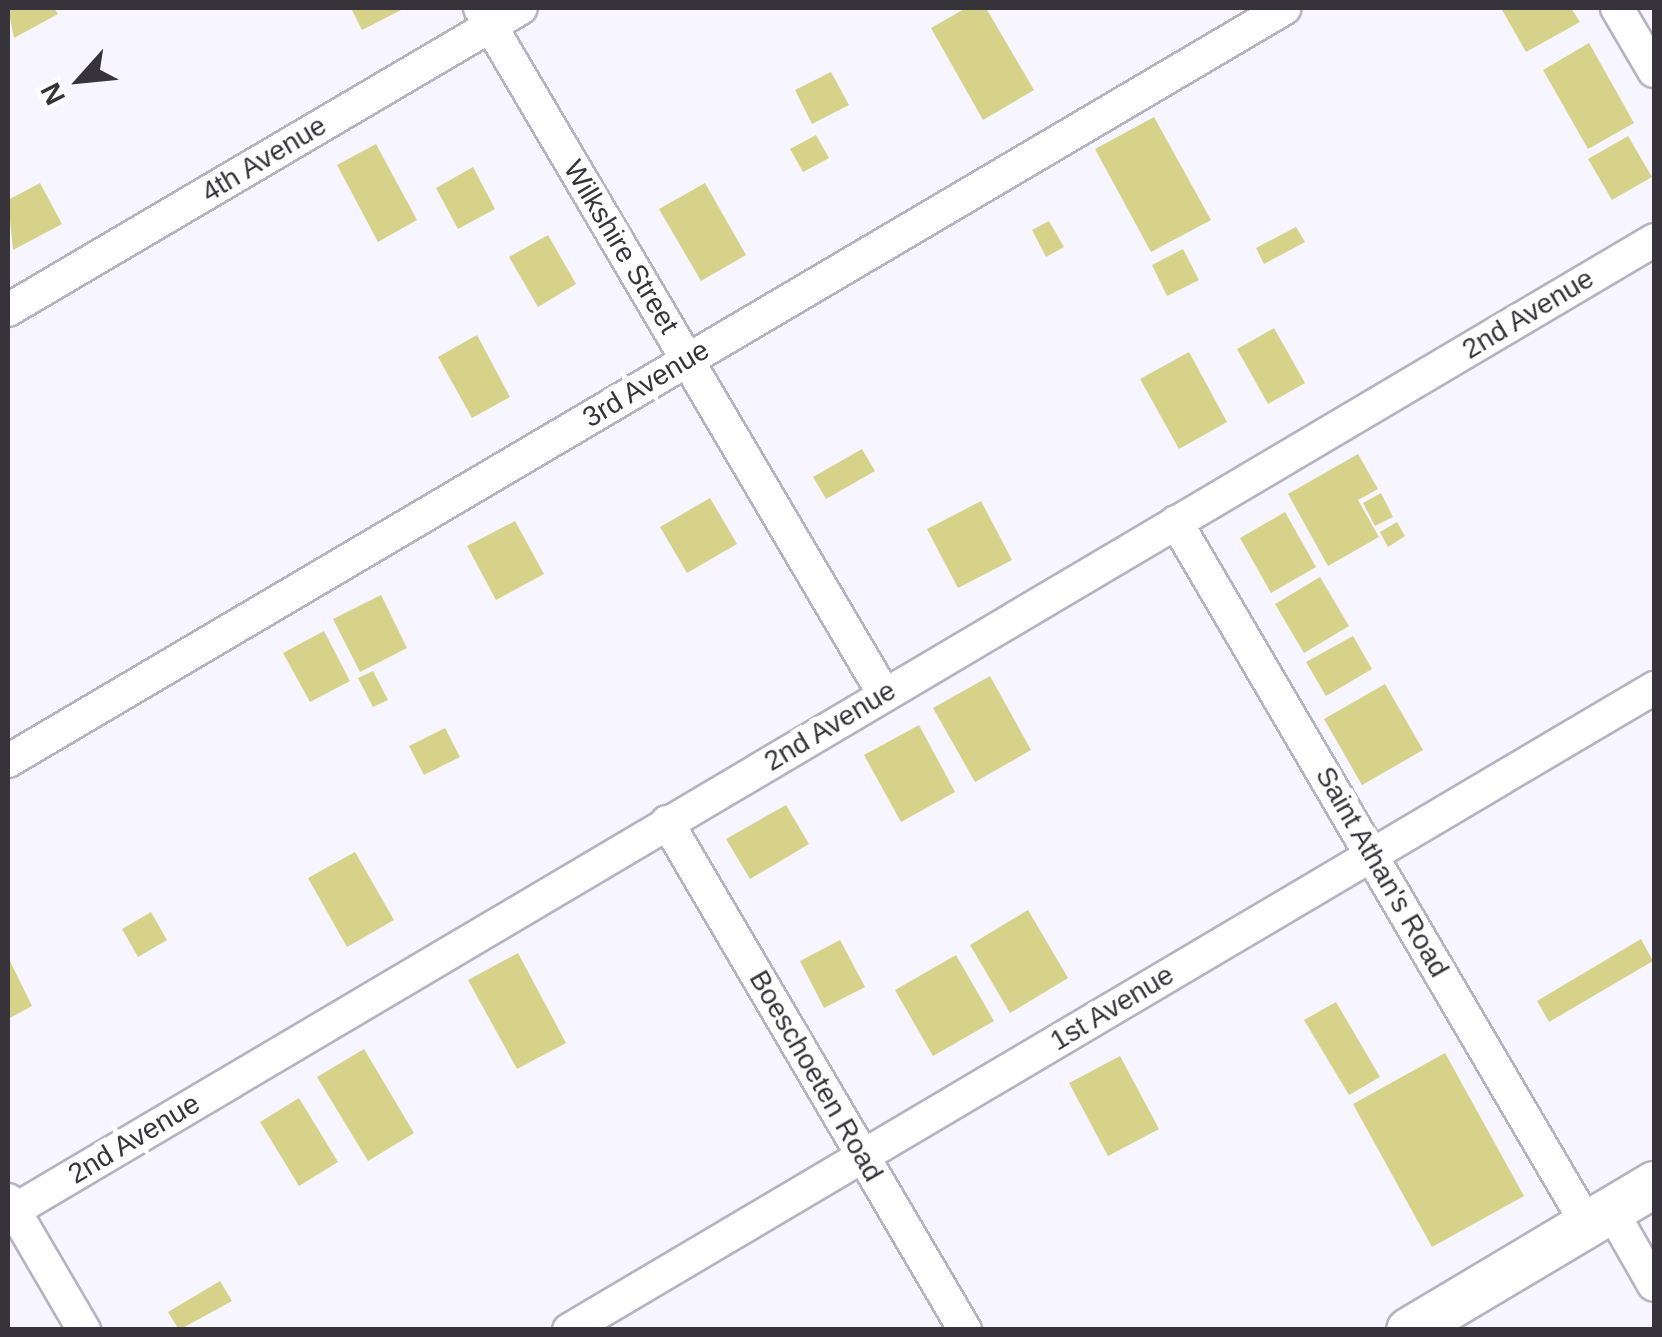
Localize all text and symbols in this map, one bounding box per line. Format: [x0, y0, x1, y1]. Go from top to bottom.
north arrow [30, 30, 130, 130]
text: N [34, 78, 71, 110]
street label: 4th Avenue [195, 108, 333, 210]
street label: Wilkshire Street [556, 154, 686, 340]
street label: 2nd Avenue [1456, 261, 1600, 367]
street label: 3rd Avenue [576, 333, 716, 435]
street label: 2nd Avenue [758, 673, 902, 779]
street label: Saint Athan's Road [1308, 760, 1456, 984]
street label: 1st Avenue [1044, 958, 1180, 1058]
street label: Boeschoeten Road [742, 964, 890, 1188]
street label: 2nd Avenue [62, 1086, 206, 1192]

